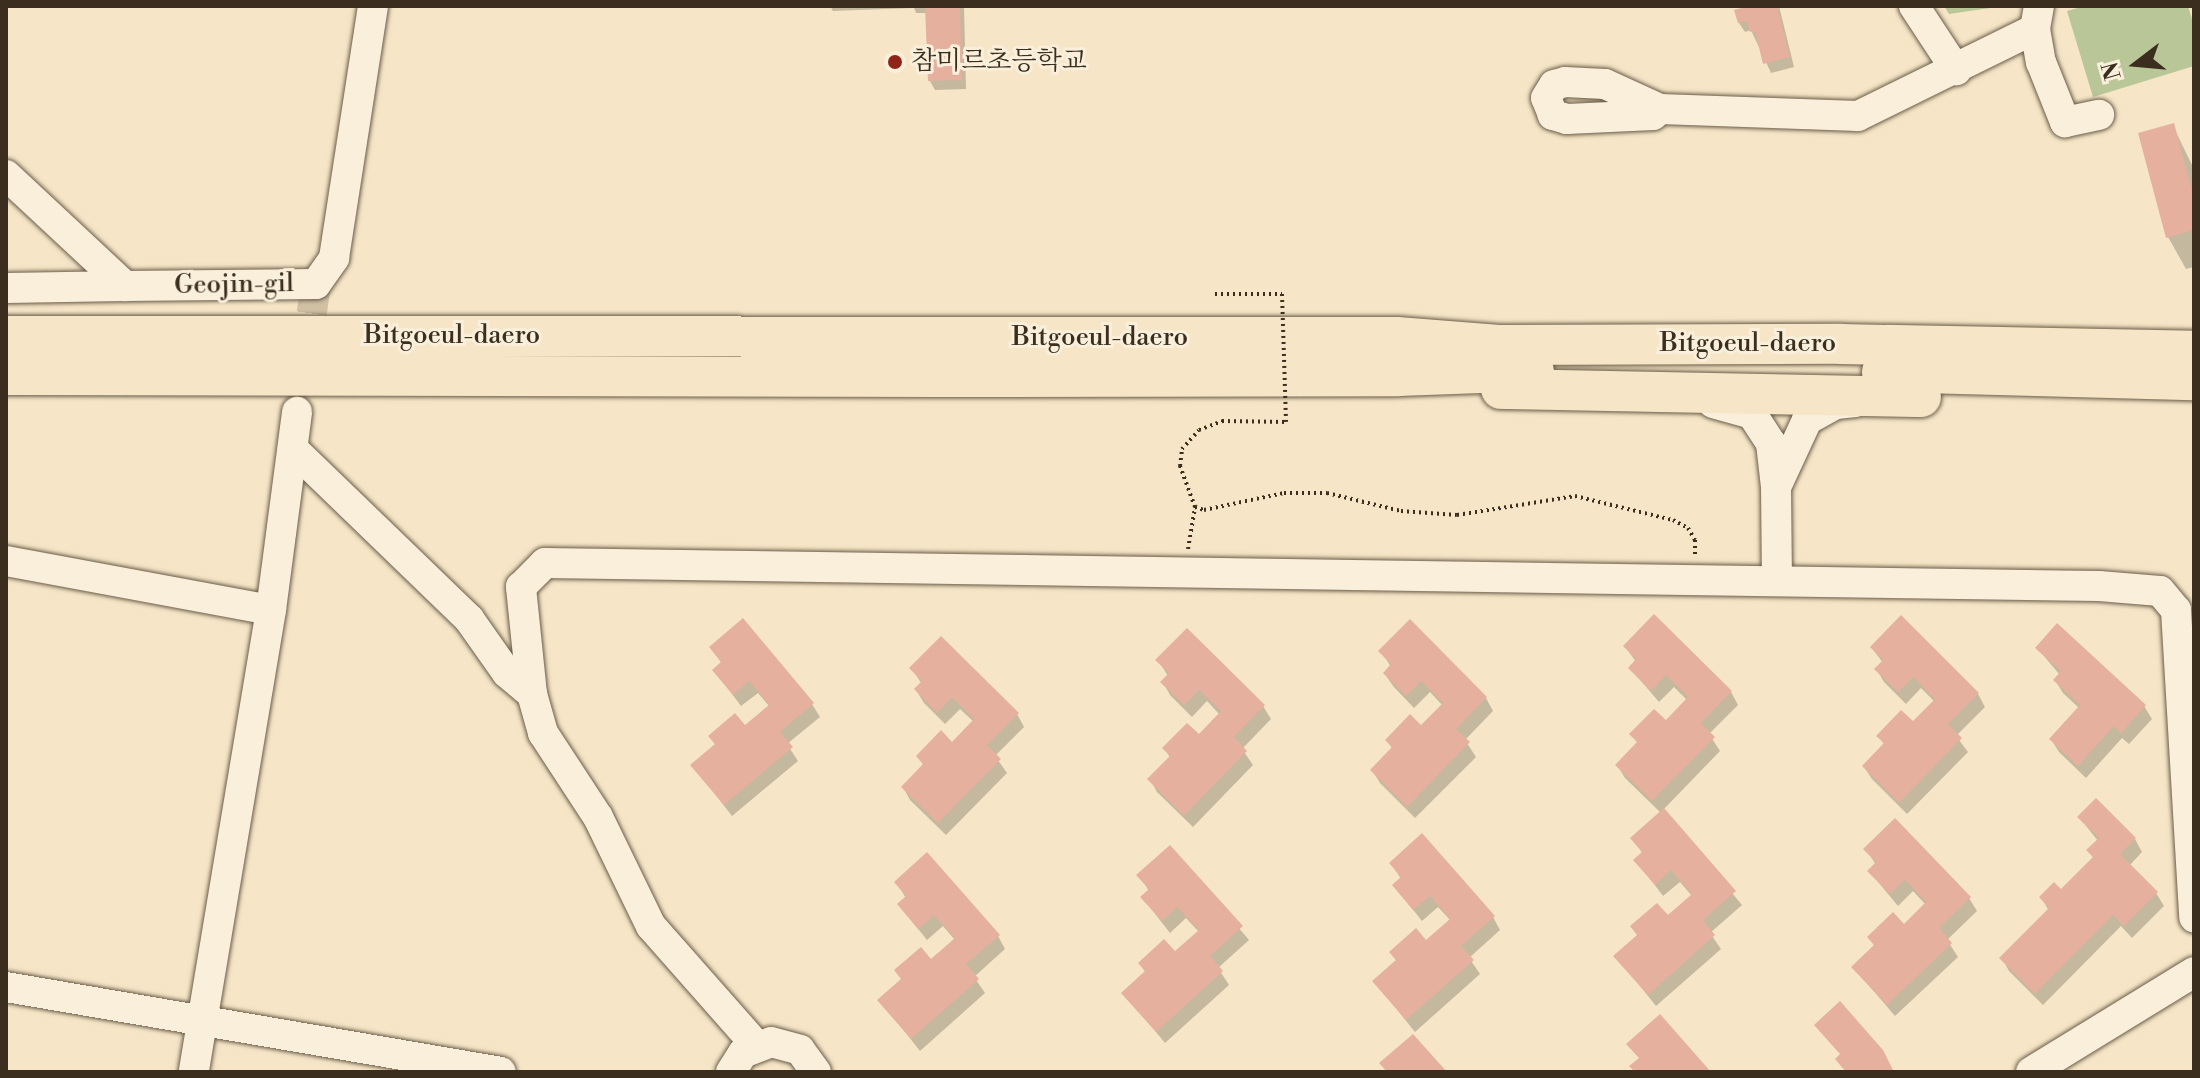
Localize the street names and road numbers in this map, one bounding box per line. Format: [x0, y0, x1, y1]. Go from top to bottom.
street label: Geojin-gil [174, 268, 294, 302]
street label: Bitgoeul-daero [364, 320, 540, 352]
street label: Bitgoeul-daero [1012, 322, 1188, 354]
street label: Bitgoeul-daero [1660, 328, 1836, 360]

